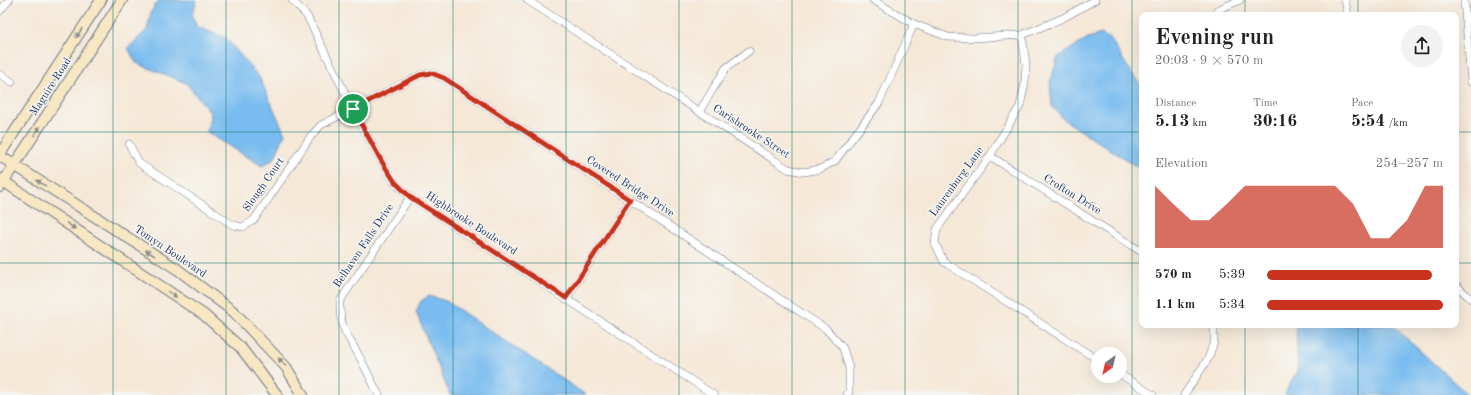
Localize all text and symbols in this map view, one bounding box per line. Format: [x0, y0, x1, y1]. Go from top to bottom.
button: share [1401, 25, 1443, 67]
text: Evening run [1155, 27, 1274, 49]
one-way arrow [75, 28, 83, 38]
text: 20:03 · 9 × 570 m [1155, 54, 1263, 67]
street label: Maguire Road [28, 56, 74, 118]
pin [336, 92, 370, 126]
icon: arrive [342, 98, 364, 120]
text: Distance [1155, 98, 1196, 109]
text: Time [1253, 98, 1278, 109]
text: Pace [1351, 98, 1373, 109]
street label: Carisbrooke Street [711, 103, 791, 161]
text: 5.13 [1155, 113, 1189, 130]
text: 30:16 [1253, 113, 1297, 130]
text: 5:54 [1351, 113, 1385, 130]
text: km [1189, 118, 1207, 129]
text: /km [1385, 118, 1408, 129]
one-way arrow [33, 125, 40, 136]
street label: Laurenburg Lane [928, 145, 986, 219]
street label: Covered Bridge Drive [584, 154, 676, 220]
street label: Slough Court [241, 156, 287, 214]
text: Elevation [1155, 157, 1208, 170]
text: 254–257 m [1376, 157, 1443, 170]
street label: Crofton Drive [1041, 173, 1103, 217]
one-way arrow [36, 179, 46, 187]
street label: Highbrooke Boulevard [423, 190, 519, 258]
street label: Belhaven Falls Drive [332, 202, 396, 290]
one-way arrow [66, 222, 76, 230]
street label: Tomyn Boulevard [132, 224, 208, 280]
one-way arrow [144, 249, 156, 256]
text: 570 m [1155, 268, 1192, 281]
text: 5:39 [1219, 268, 1245, 281]
one-way arrow [167, 290, 177, 298]
text: 1.1 km [1155, 298, 1195, 311]
text: 5:34 [1219, 298, 1245, 311]
north arrow [1091, 347, 1127, 383]
map controls [1091, 347, 1127, 383]
one-way arrow [277, 357, 287, 367]

